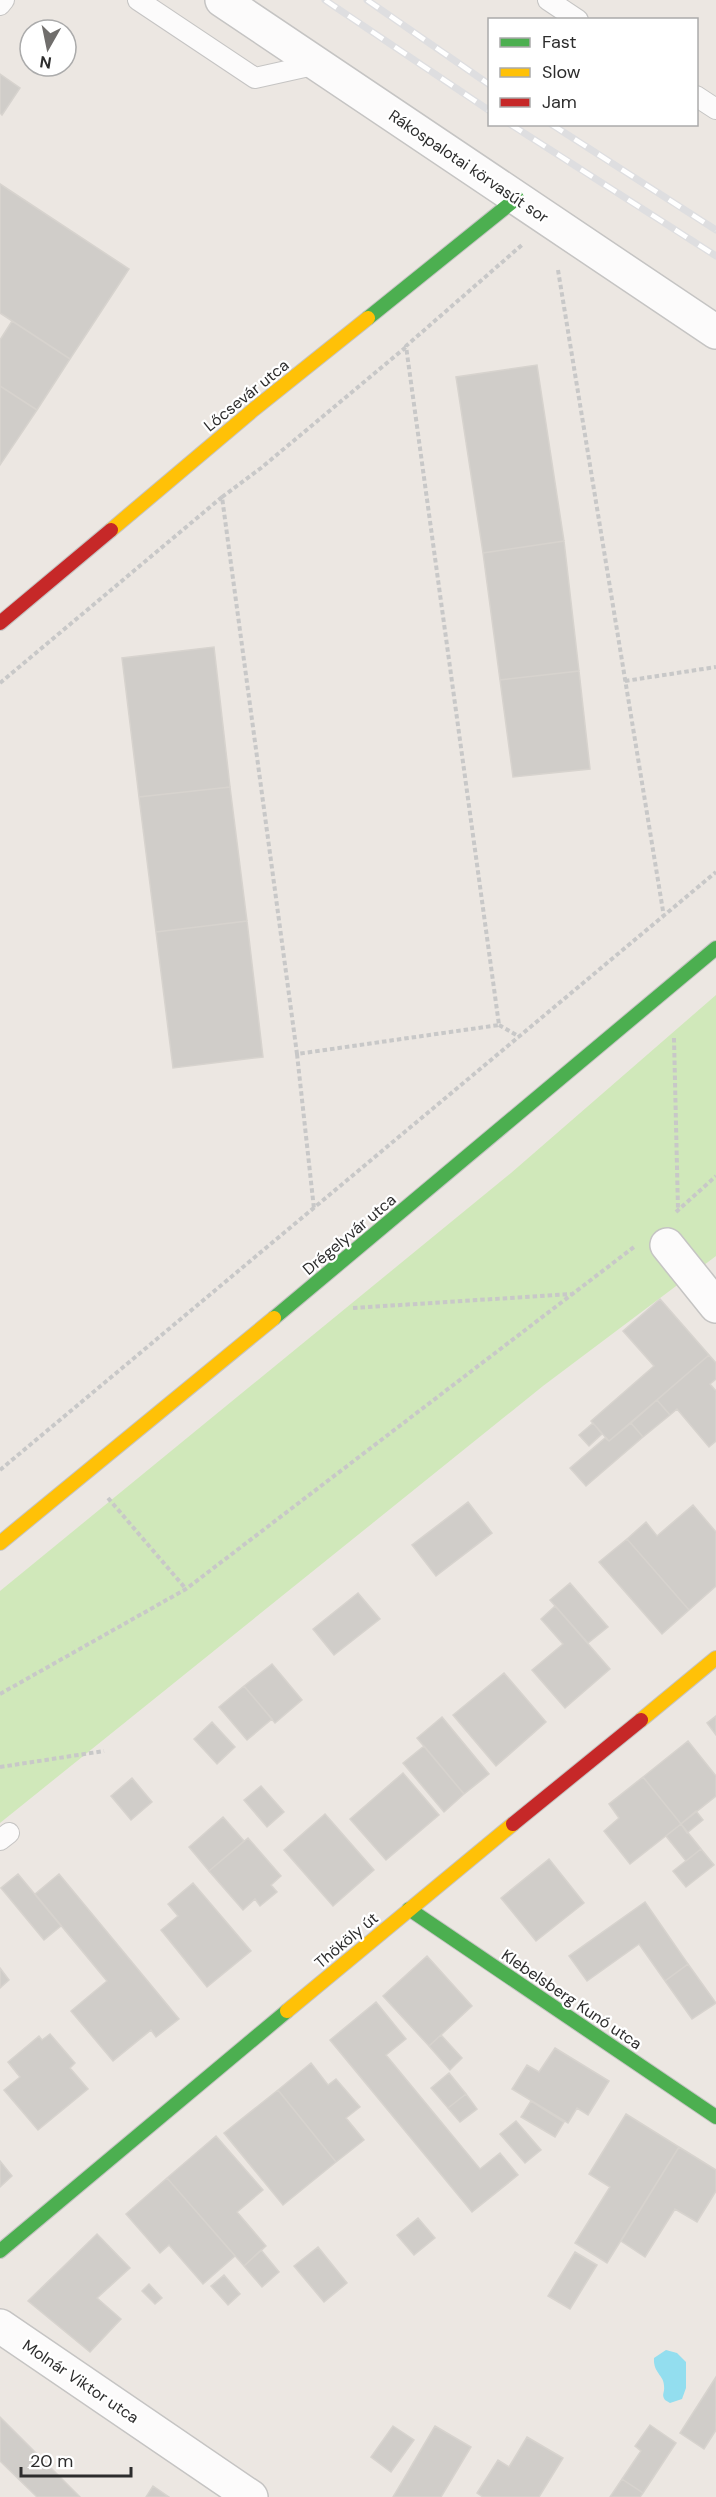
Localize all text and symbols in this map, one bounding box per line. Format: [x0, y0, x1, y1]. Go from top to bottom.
north arrow [18, 18, 78, 78]
legend [488, 18, 698, 126]
text: Fast [542, 30, 577, 54]
text: N [38, 51, 53, 74]
text: Slow [542, 60, 581, 84]
text: Jam [542, 90, 577, 114]
street label: Rákospalotai körvasút sor [385, 105, 553, 228]
street label: Lőcsevár utca [199, 355, 293, 436]
street label: Drégelyvár utca [298, 1189, 400, 1280]
street label: Thököly út [310, 1908, 382, 1973]
street label: Klebelsberg Kunó utca [497, 1945, 646, 2054]
street label: Molnár Viktor utca [18, 2335, 143, 2428]
scale bar [21, 2440, 130, 2478]
text: 20 m [30, 2449, 73, 2473]

